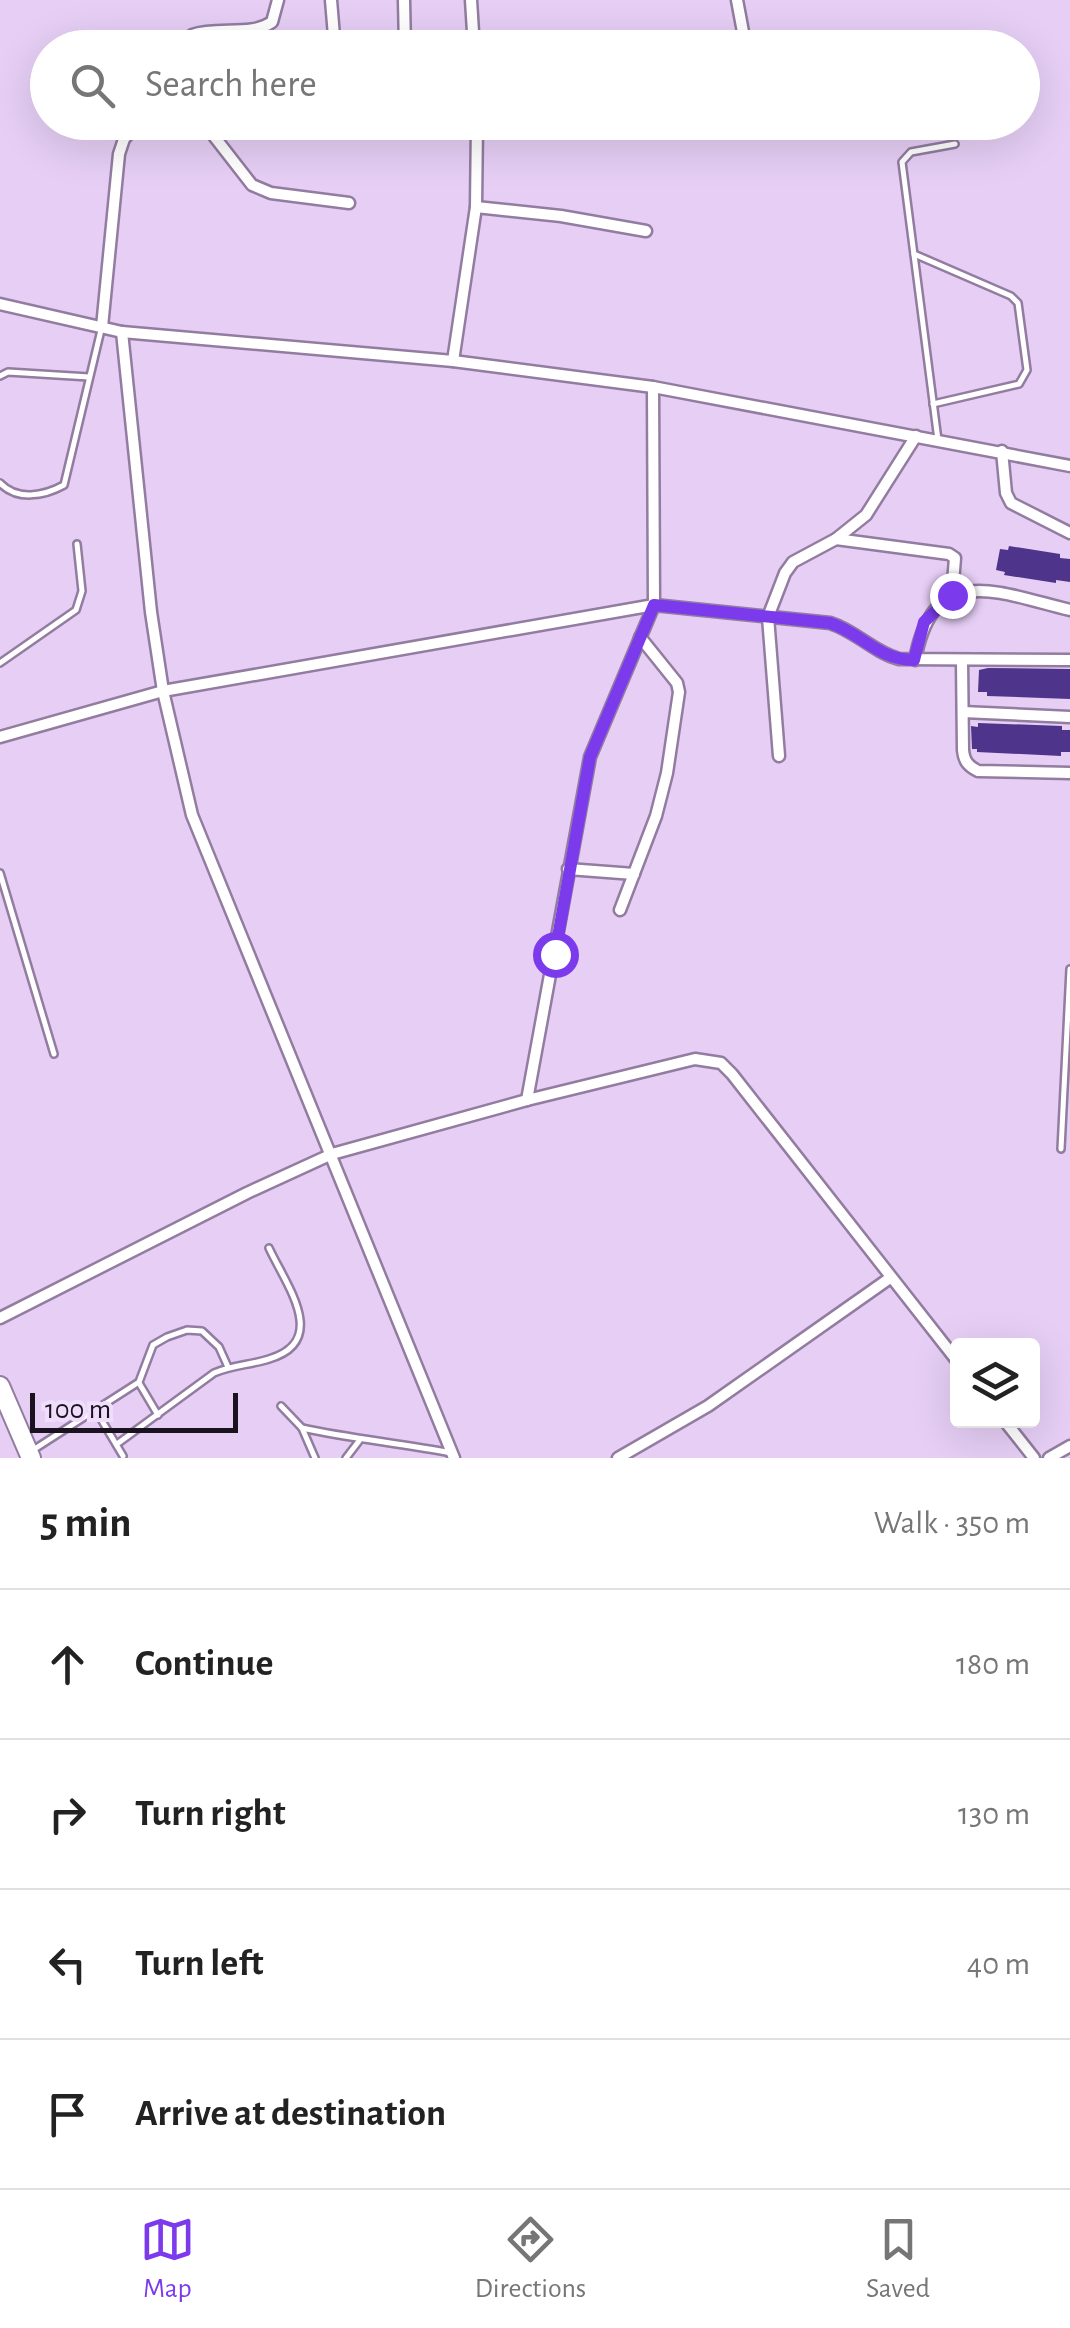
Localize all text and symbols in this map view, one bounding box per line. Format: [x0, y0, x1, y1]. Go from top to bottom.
search box [30, 30, 1040, 140]
icon: search [65, 58, 120, 113]
text: Search here [145, 66, 317, 104]
route end [930, 573, 976, 619]
route start [533, 932, 579, 978]
map controls [950, 1338, 1040, 1428]
button: layers [950, 1338, 1040, 1428]
scale bar [30, 1388, 238, 1432]
text: 100 m [45, 1396, 111, 1424]
text: 5 min [40, 1502, 132, 1544]
text: Walk · 350 m [874, 1507, 1030, 1539]
icon: ahead [40, 1637, 95, 1692]
text: Continue [135, 1645, 273, 1683]
text: 180 m [956, 1648, 1030, 1680]
icon: right [40, 1787, 95, 1842]
text: Turn right [135, 1795, 285, 1833]
text: 130 m [958, 1798, 1030, 1830]
icon: left [40, 1937, 95, 1992]
text: Turn left [135, 1945, 263, 1983]
text: 40 m [967, 1948, 1030, 1980]
icon: arrive [40, 2087, 95, 2142]
text: Arrive at destination [135, 2095, 446, 2133]
tab: Map [140, 2212, 195, 2306]
tab: Directions [475, 2212, 586, 2306]
tab: Saved [866, 2212, 930, 2306]

